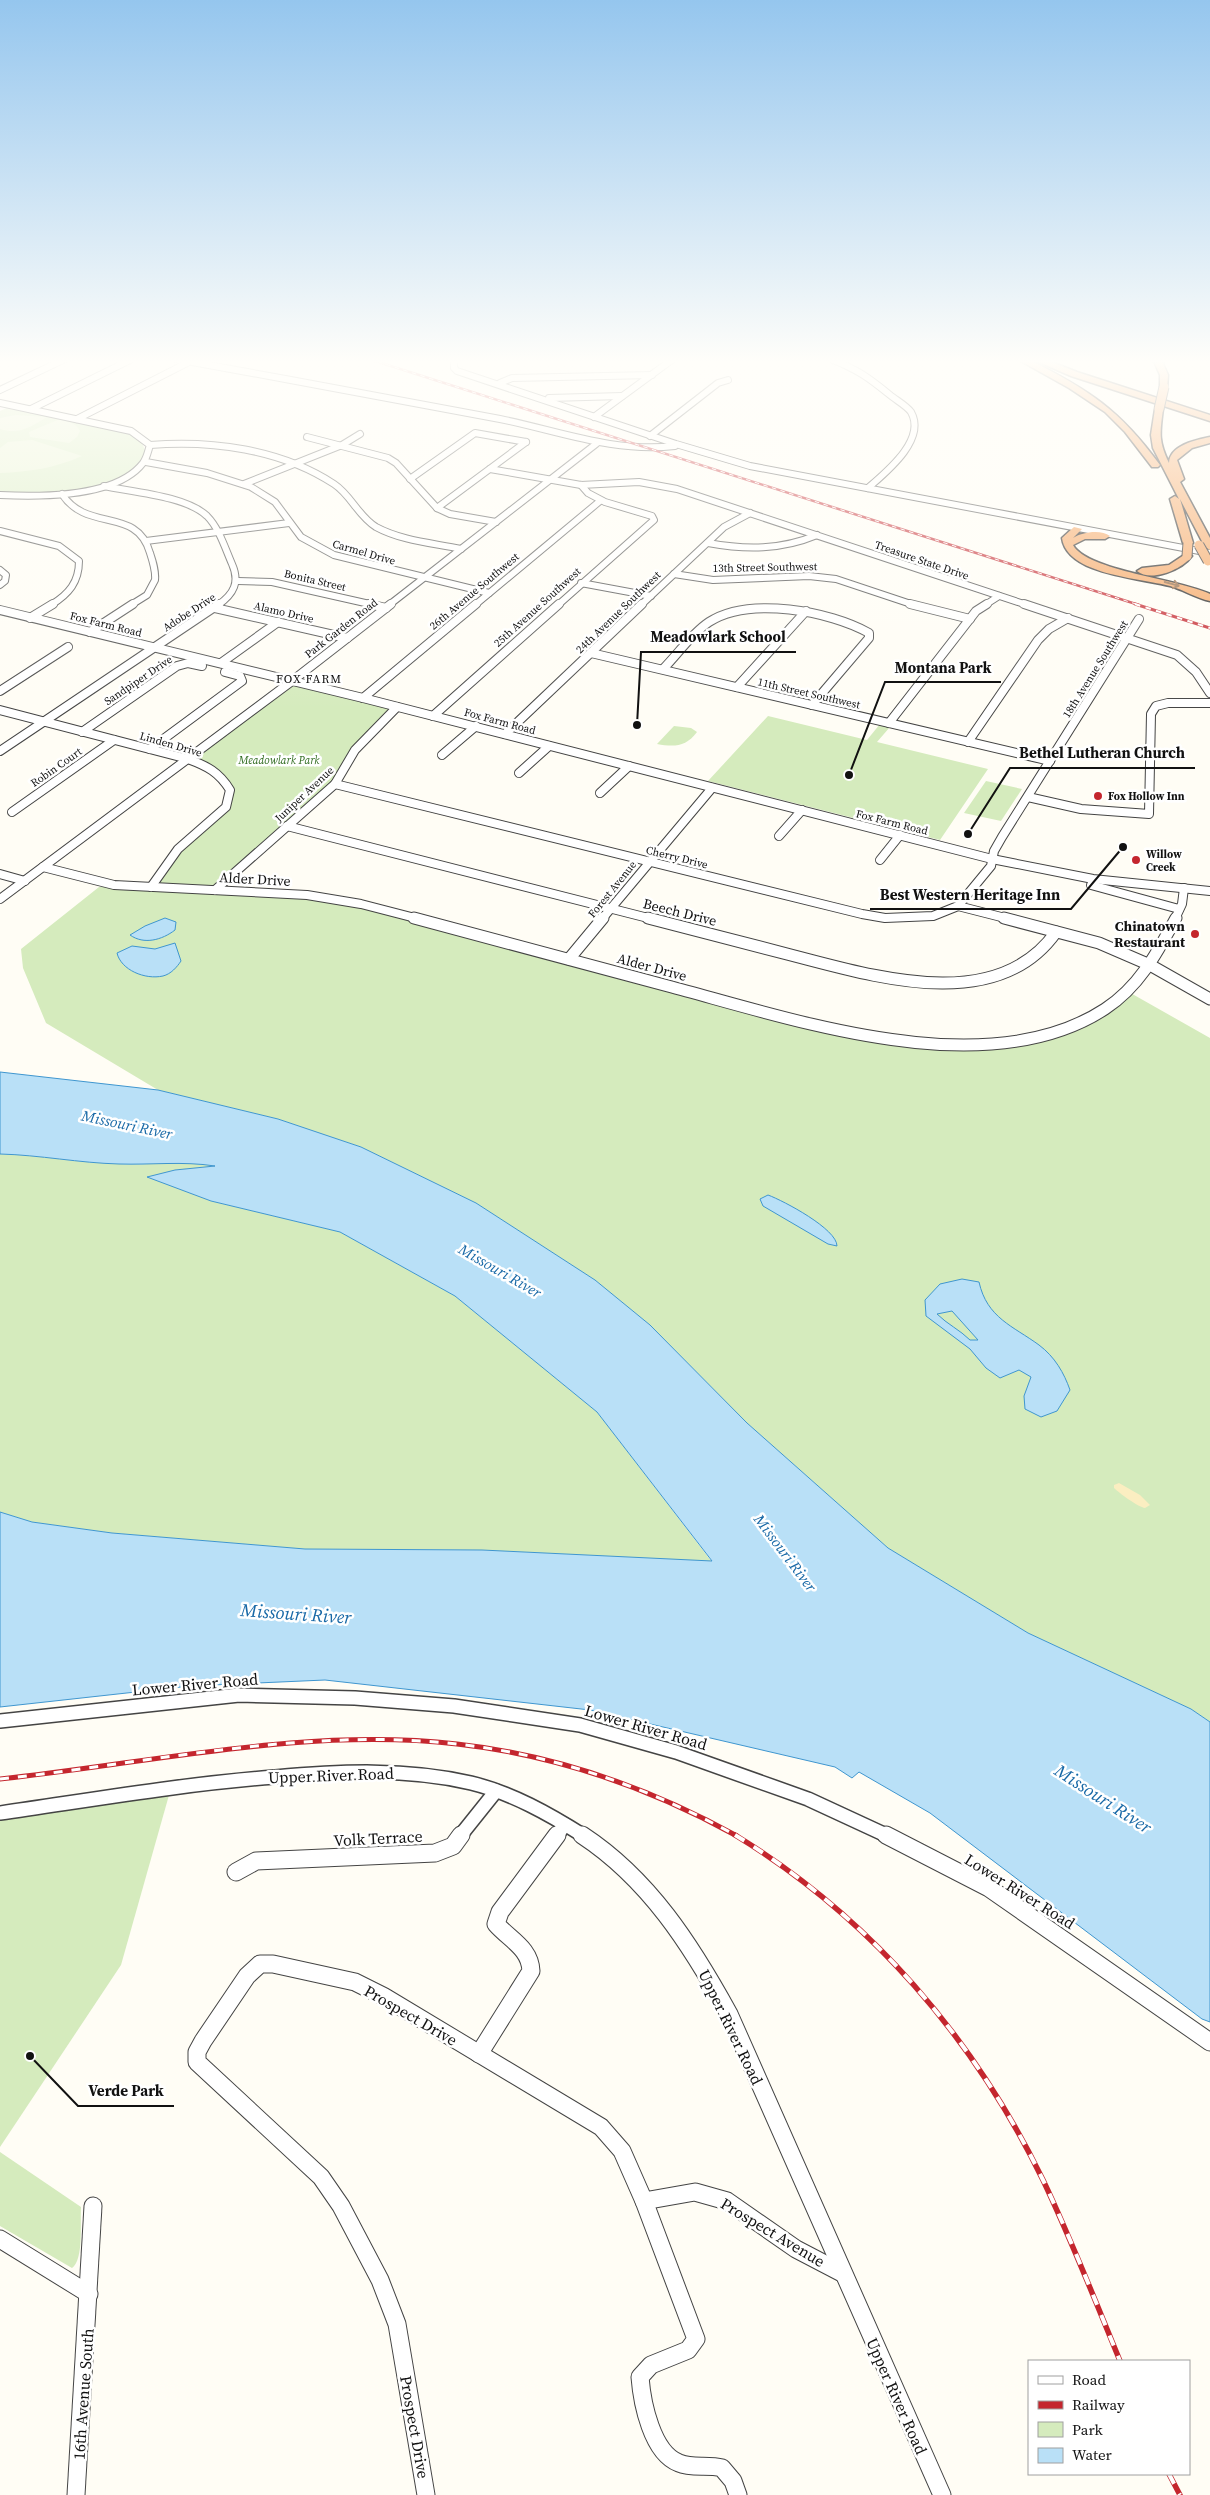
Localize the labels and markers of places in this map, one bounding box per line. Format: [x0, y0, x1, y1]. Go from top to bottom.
callout: Meadowlark School [641, 622, 796, 652]
callout: Montana Park [885, 652, 1001, 682]
callout: Bethel Lutheran Church [1010, 738, 1195, 768]
place label: Fox Hollow Inn [1108, 789, 1185, 804]
marker: Fox Hollow Inn [1092, 790, 1104, 802]
place label: Willow Creek [1146, 847, 1182, 875]
marker: Willow Creek [1130, 854, 1142, 866]
callout: Best Western Heritage Inn [870, 879, 1071, 909]
place label: Chinatown Restaurant [1114, 916, 1186, 952]
marker: Chinatown Restaurant [1189, 928, 1201, 940]
callout: Verde Park [78, 2076, 174, 2106]

